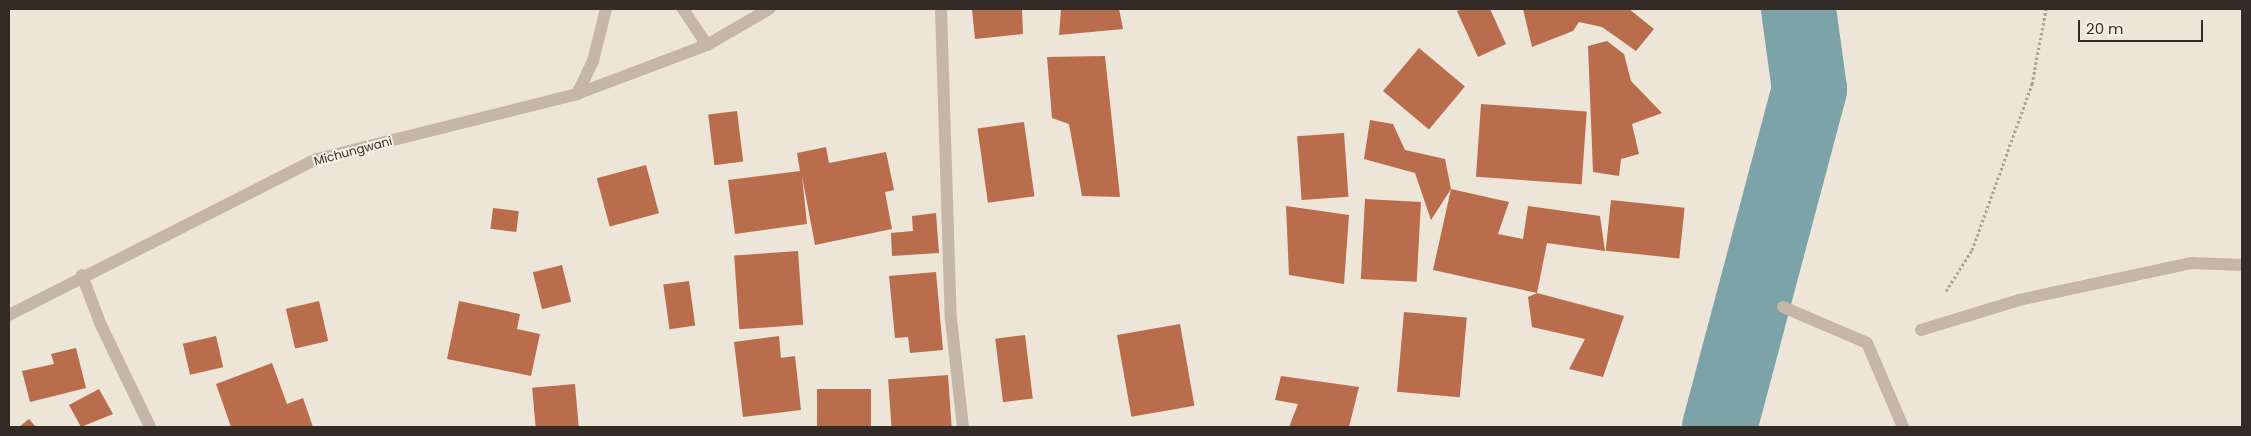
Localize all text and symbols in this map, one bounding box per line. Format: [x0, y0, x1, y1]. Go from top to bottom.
scale bar [2081, 10, 2206, 42]
text: 20 m [2086, 18, 2124, 39]
street label: Michungwani [312, 134, 394, 168]

